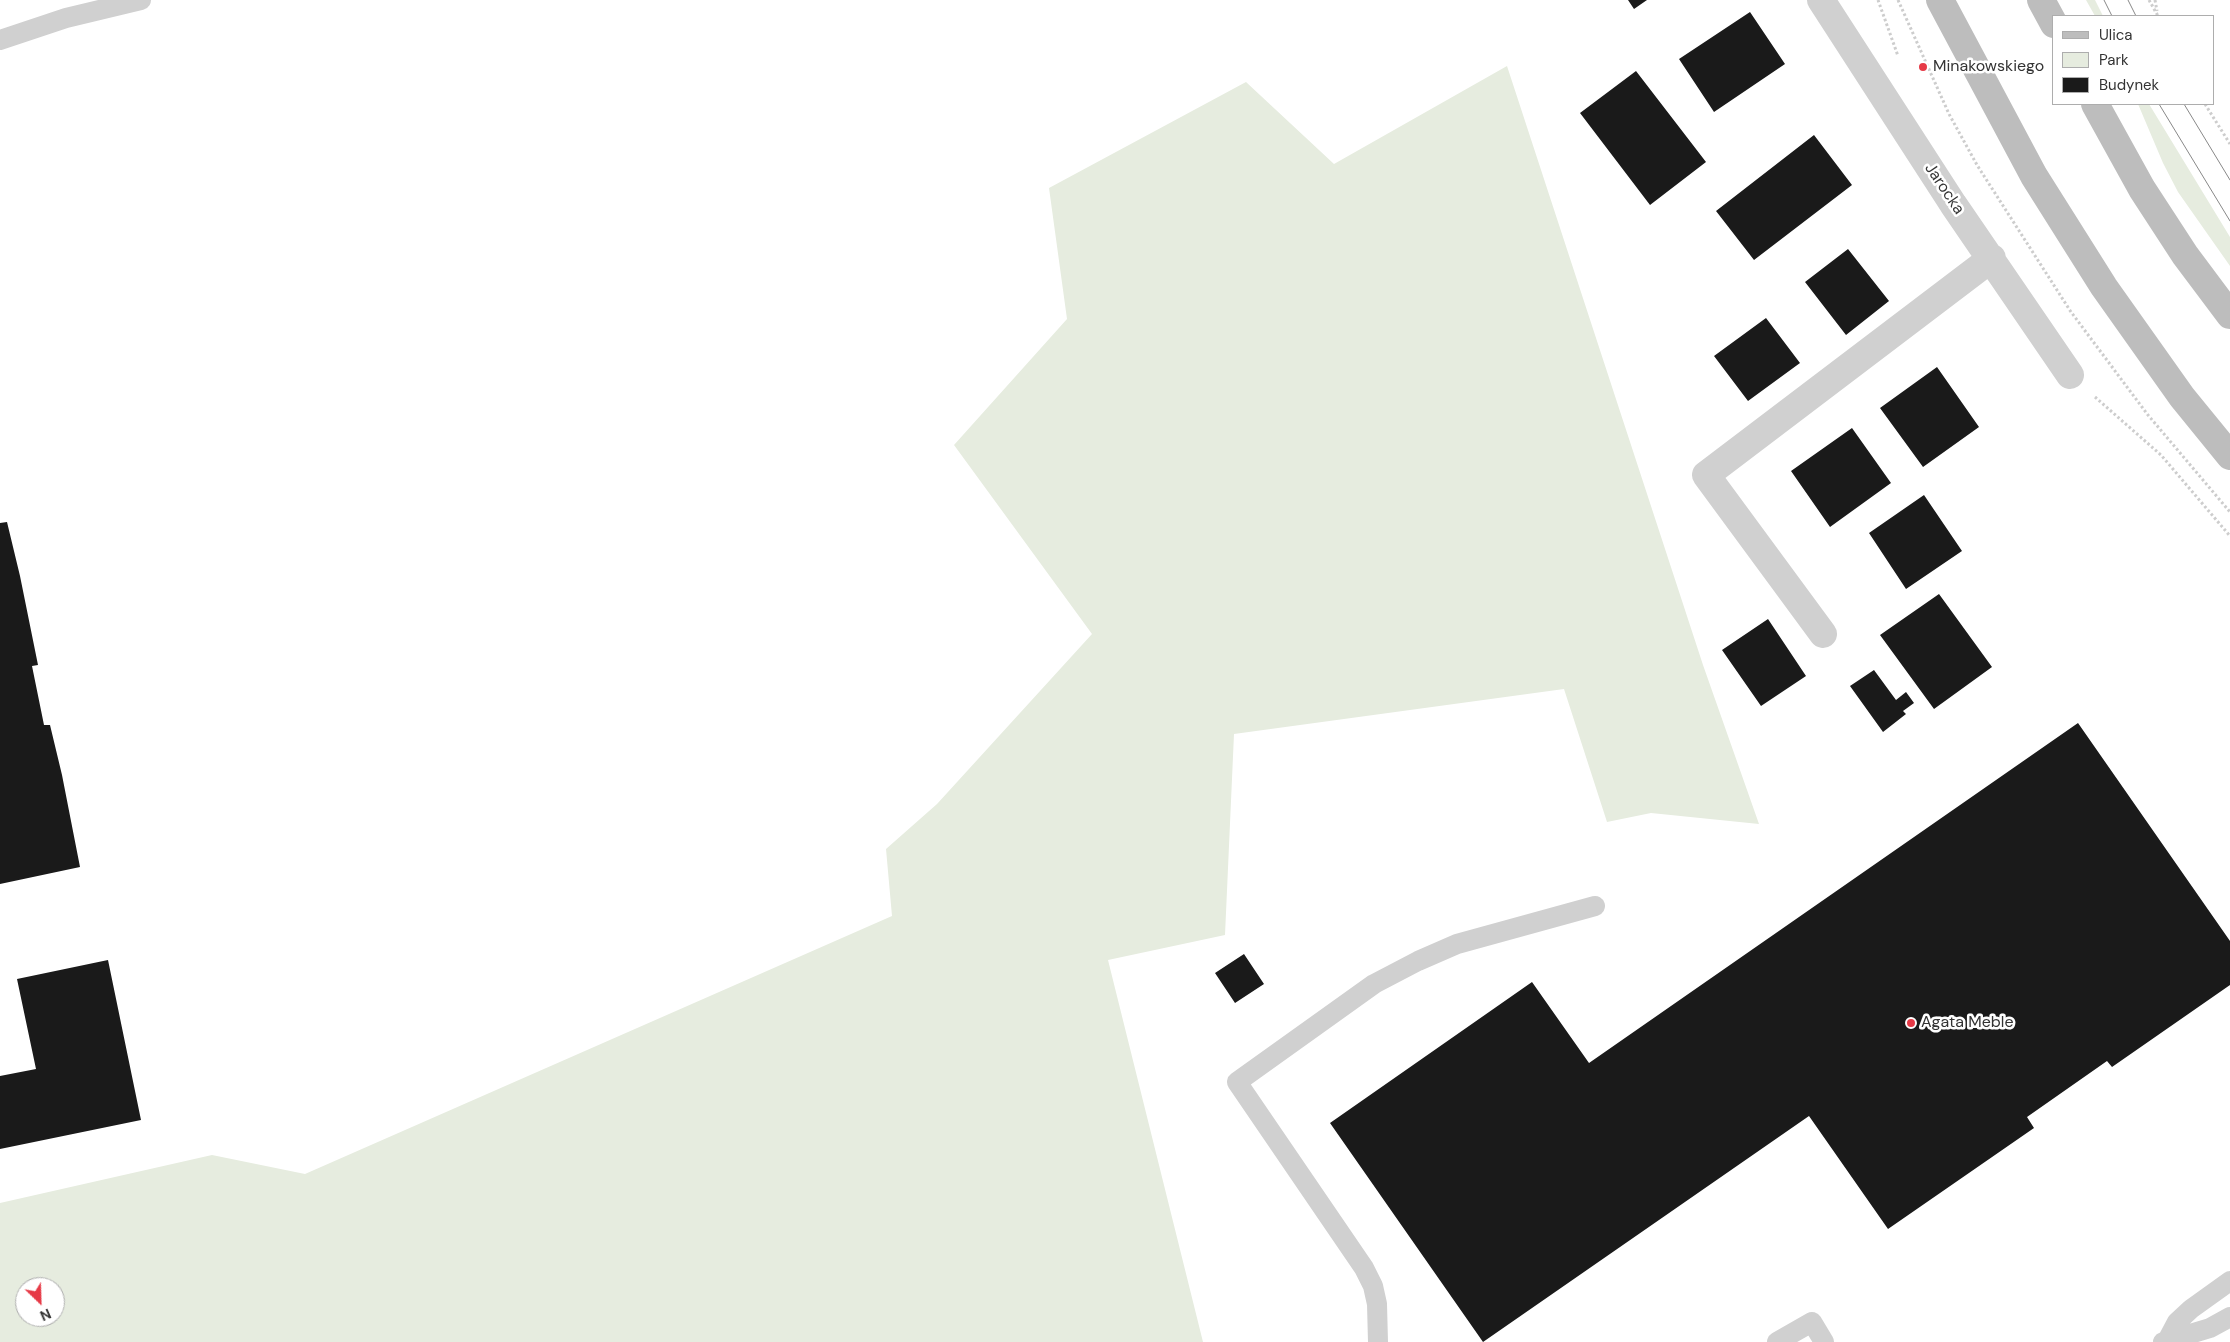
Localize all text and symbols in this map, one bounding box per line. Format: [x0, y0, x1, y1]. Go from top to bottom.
legend [2052, 15, 2215, 105]
text: Ulica [2099, 25, 2133, 45]
text: Park [2099, 50, 2129, 70]
place label: Minakowskiego [1933, 57, 2044, 77]
marker: Minakowskiego [1917, 61, 1929, 73]
text: Budynek [2099, 75, 2159, 95]
street label: Jarocka [1920, 160, 1968, 218]
place label: Agata Meble [1921, 1013, 2013, 1033]
marker: Agata Meble [1905, 1017, 1917, 1029]
north arrow [15, 1277, 65, 1327]
text: N [37, 1304, 54, 1325]

